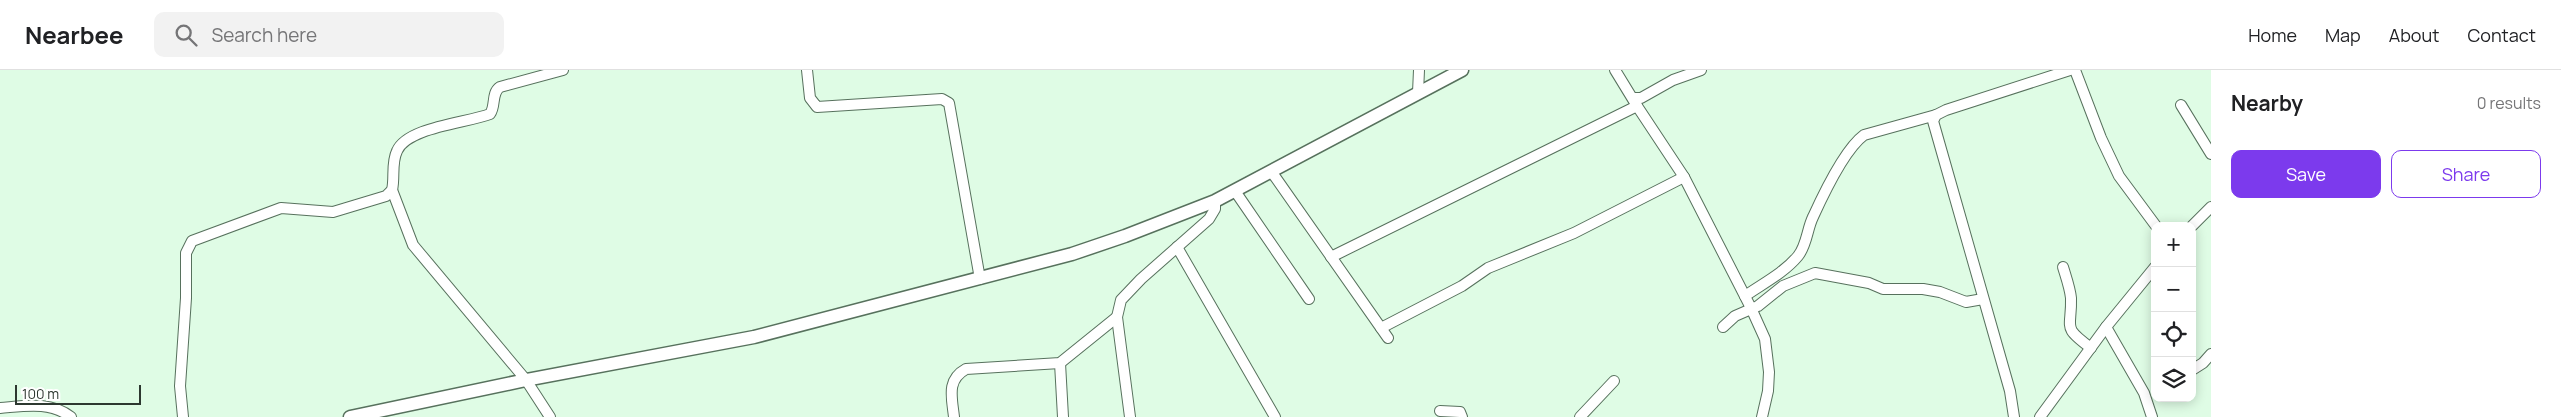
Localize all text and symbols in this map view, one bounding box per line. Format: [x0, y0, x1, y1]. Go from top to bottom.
search box [154, 12, 504, 57]
text: Nearbee [25, 18, 124, 51]
icon: search [172, 21, 200, 49]
text: Search here [212, 22, 317, 48]
text: Home [2248, 23, 2297, 47]
text: Map [2325, 23, 2361, 47]
text: About [2389, 23, 2439, 47]
text: Contact [2467, 23, 2536, 47]
text: Nearby [2231, 89, 2303, 117]
text: 0 results [2477, 92, 2541, 114]
button: Save [2231, 150, 2381, 198]
button: Share [2391, 150, 2541, 198]
map controls [2151, 222, 2196, 402]
button: + [2151, 222, 2196, 267]
button: − [2151, 267, 2196, 312]
button: locate [2151, 312, 2196, 357]
button: layers [2151, 357, 2196, 402]
scale bar [15, 382, 141, 405]
text: 100 m [22, 384, 59, 403]

